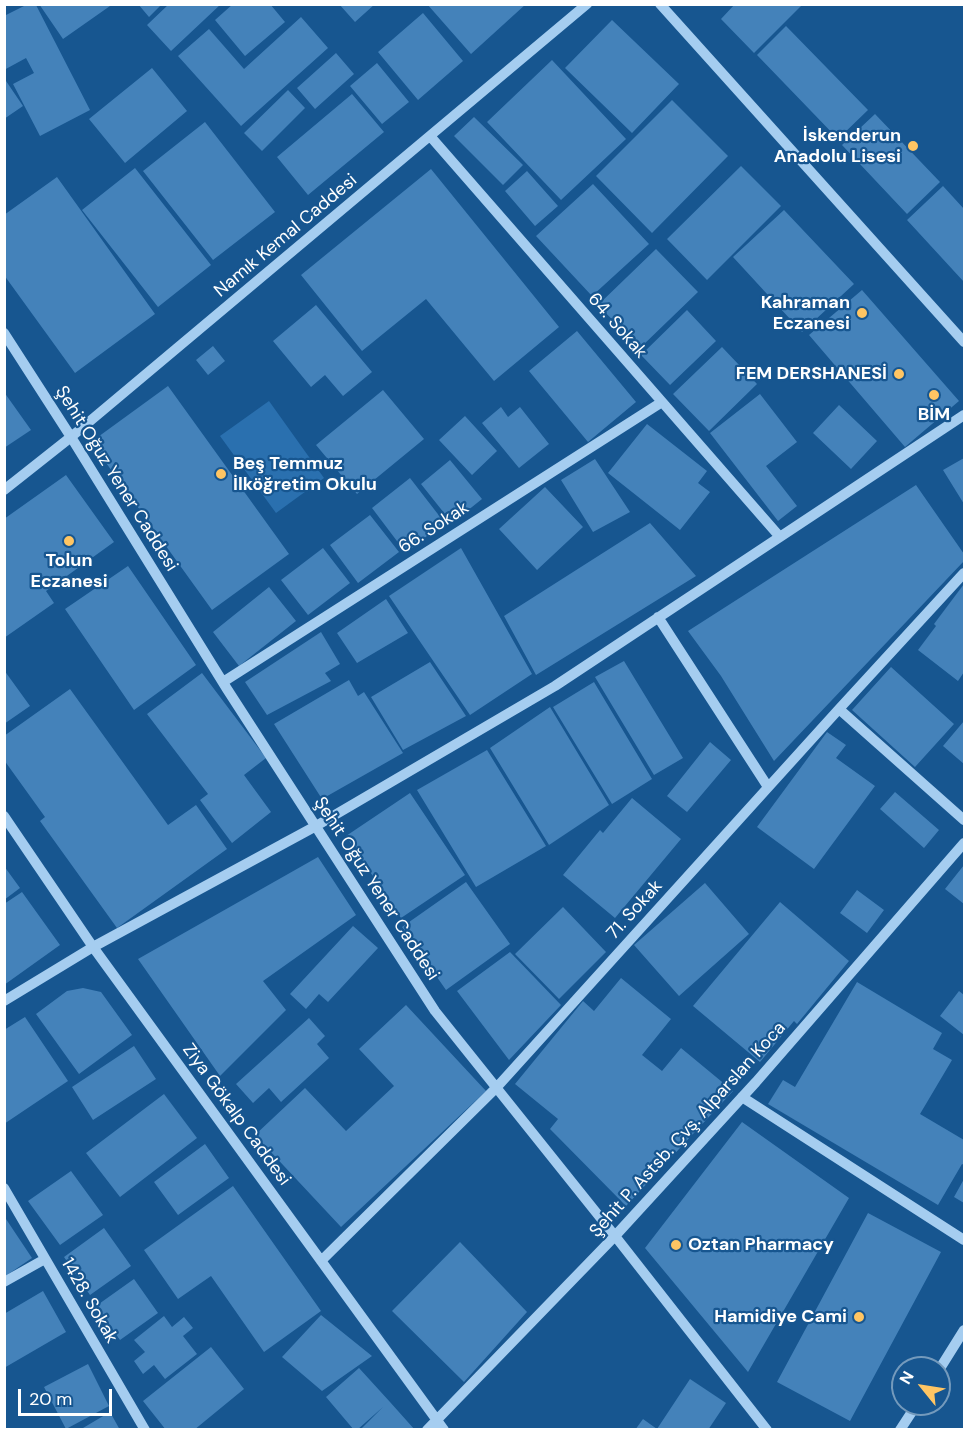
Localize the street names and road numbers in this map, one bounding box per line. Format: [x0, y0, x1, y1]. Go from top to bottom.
street label: Namık Kemal Caddesi [210, 170, 362, 302]
street label: 64. Sokak [583, 289, 651, 363]
street label: Şehit Oğuz Yener Caddesi [50, 382, 182, 576]
street label: 66. Sokak [395, 497, 473, 559]
street label: Şehit Oğuz Yener Caddesi [309, 793, 443, 985]
street label: 71. Sokak [603, 876, 667, 944]
street label: Şehit P. Astsb. Çvş. Alparslan Koca [585, 1018, 791, 1242]
street label: Ziya Gökalp Caddesi [177, 1040, 295, 1190]
street label: 1428. Sokak [56, 1255, 122, 1347]

